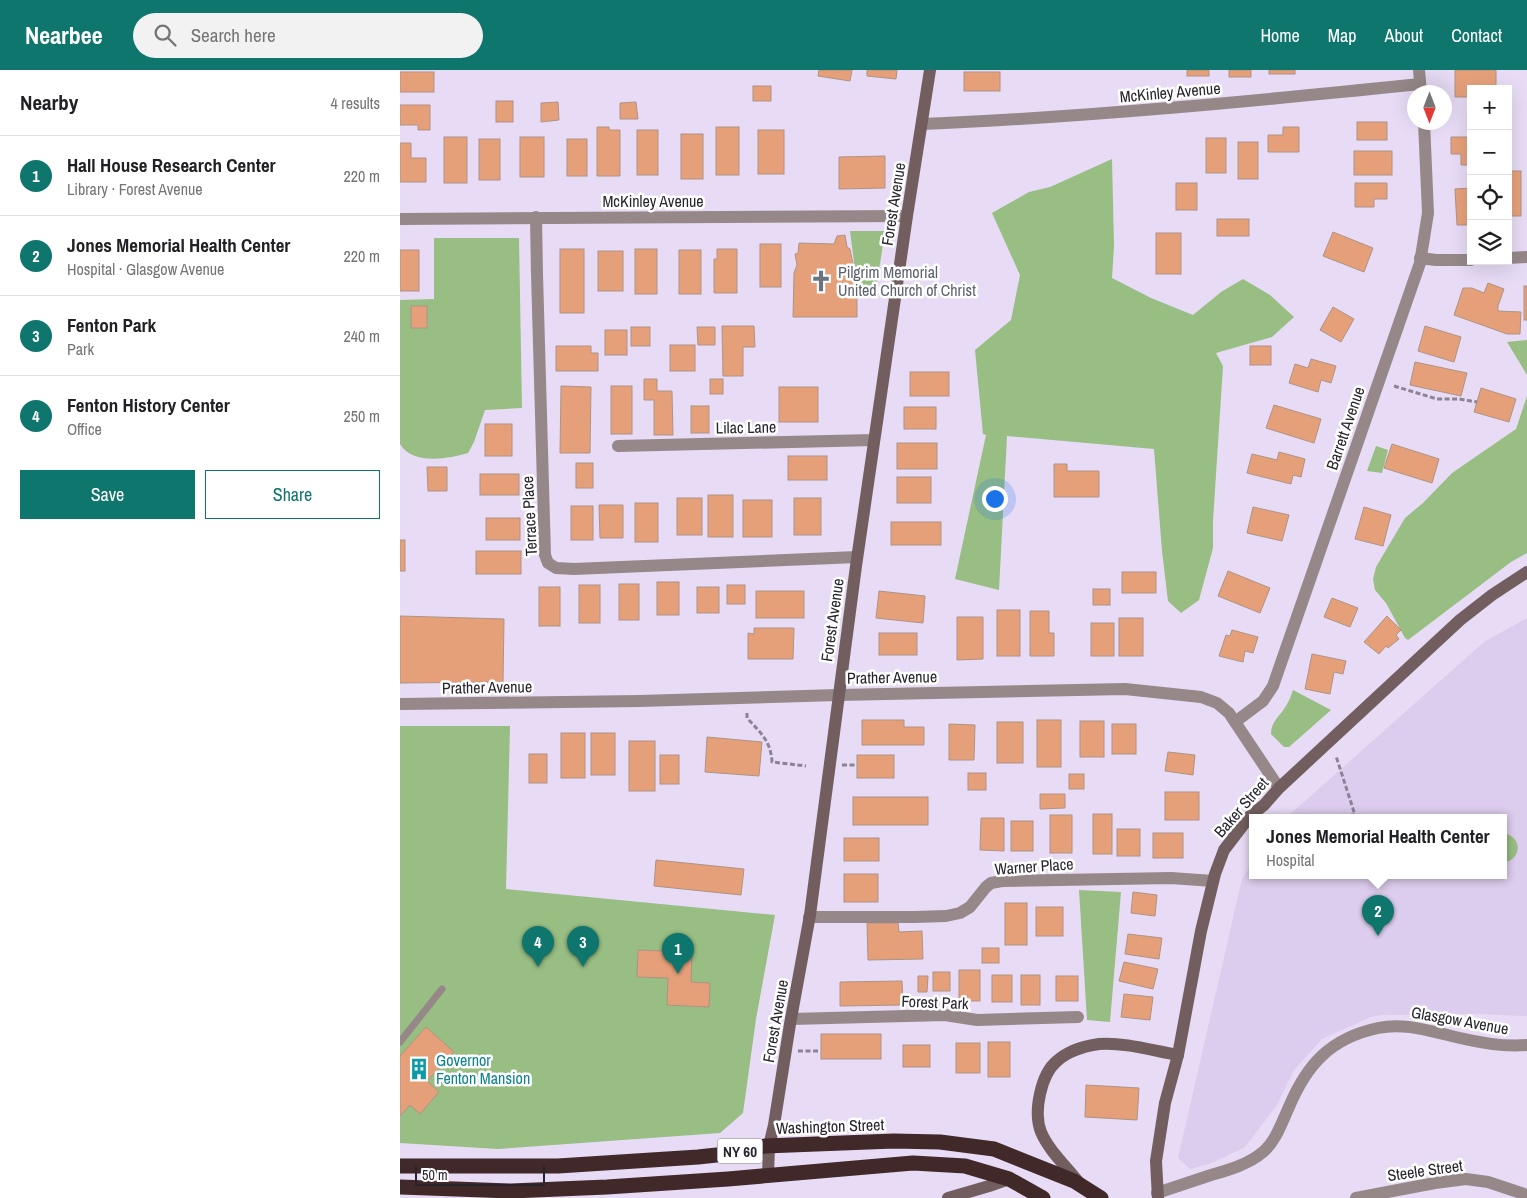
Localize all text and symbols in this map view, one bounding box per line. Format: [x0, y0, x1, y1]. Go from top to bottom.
search box [133, 13, 483, 58]
text: Nearbee [25, 19, 103, 51]
icon: search [151, 21, 179, 49]
text: Search here [191, 22, 276, 48]
text: Home [1260, 23, 1300, 48]
text: Map [1328, 23, 1357, 48]
text: About [1385, 23, 1423, 48]
text: Contact [1451, 23, 1502, 48]
street label: McKinley Avenue [1119, 77, 1221, 107]
north arrow [1407, 85, 1452, 130]
map controls [1467, 85, 1512, 265]
button: + [1467, 85, 1512, 130]
text: Nearby [20, 88, 78, 117]
text: 4 results [330, 92, 380, 114]
button: − [1467, 130, 1512, 175]
text: Hall House Research Center [67, 152, 276, 178]
street label: Forest Avenue [876, 161, 910, 247]
text: 1 [32, 165, 40, 187]
text: 220 m [344, 165, 380, 187]
button: locate [1467, 175, 1512, 220]
text: Library · Forest Avenue [67, 178, 203, 200]
street label: McKinley Avenue [602, 190, 704, 212]
button: layers [1467, 220, 1512, 265]
text: Jones Memorial Health Center [67, 232, 290, 258]
text: 2 [32, 245, 40, 267]
text: 220 m [344, 245, 380, 267]
text: Hospital · Glasgow Avenue [67, 258, 224, 280]
place label: Pilgrim Memorial United Church of Christ [838, 261, 976, 301]
church icon: Pilgrim Memorial United Church of Christ [808, 268, 834, 294]
text: Fenton Park [67, 312, 156, 338]
text: 3 [32, 325, 40, 347]
text: 240 m [344, 325, 380, 347]
text: Park [67, 338, 94, 360]
street label: Barrett Avenue [1321, 383, 1369, 473]
text: Fenton History Center [67, 392, 230, 418]
text: 4 [32, 405, 40, 427]
text: 250 m [344, 405, 380, 427]
street label: Lilac Lane [716, 415, 776, 439]
text: Office [67, 418, 102, 440]
button: Save [20, 470, 195, 519]
button: Share [205, 470, 380, 519]
street label: Terrace Place [516, 475, 542, 557]
your location [982, 486, 1008, 512]
street label: Forest Avenue [815, 577, 849, 663]
street label: Prather Avenue [847, 665, 937, 689]
street label: Prather Avenue [442, 675, 532, 699]
street label: Baker Street [1209, 772, 1273, 842]
popup [1249, 814, 1507, 879]
text: Jones Memorial Health Center [1266, 823, 1490, 849]
text: Hospital [1266, 849, 1314, 871]
street label: Warner Place [994, 852, 1074, 880]
pin: 2 [1362, 895, 1394, 936]
pin: 4 [522, 926, 554, 967]
pin: 3 [567, 926, 599, 967]
pin: 1 [662, 933, 694, 974]
street label: Forest Avenue [757, 978, 793, 1064]
street label: Forest Park [901, 990, 969, 1014]
street label: Glasgow Avenue [1410, 1001, 1510, 1039]
place label: Governor Fenton Mansion [436, 1049, 530, 1089]
building icon: Governor Fenton Mansion [406, 1056, 432, 1082]
street label: Washington Street [776, 1113, 885, 1139]
road number: NY 60 [718, 1138, 762, 1164]
street label: Steele Street [1386, 1154, 1464, 1186]
scale bar [415, 1163, 545, 1186]
text: 50 m [422, 1166, 448, 1184]

